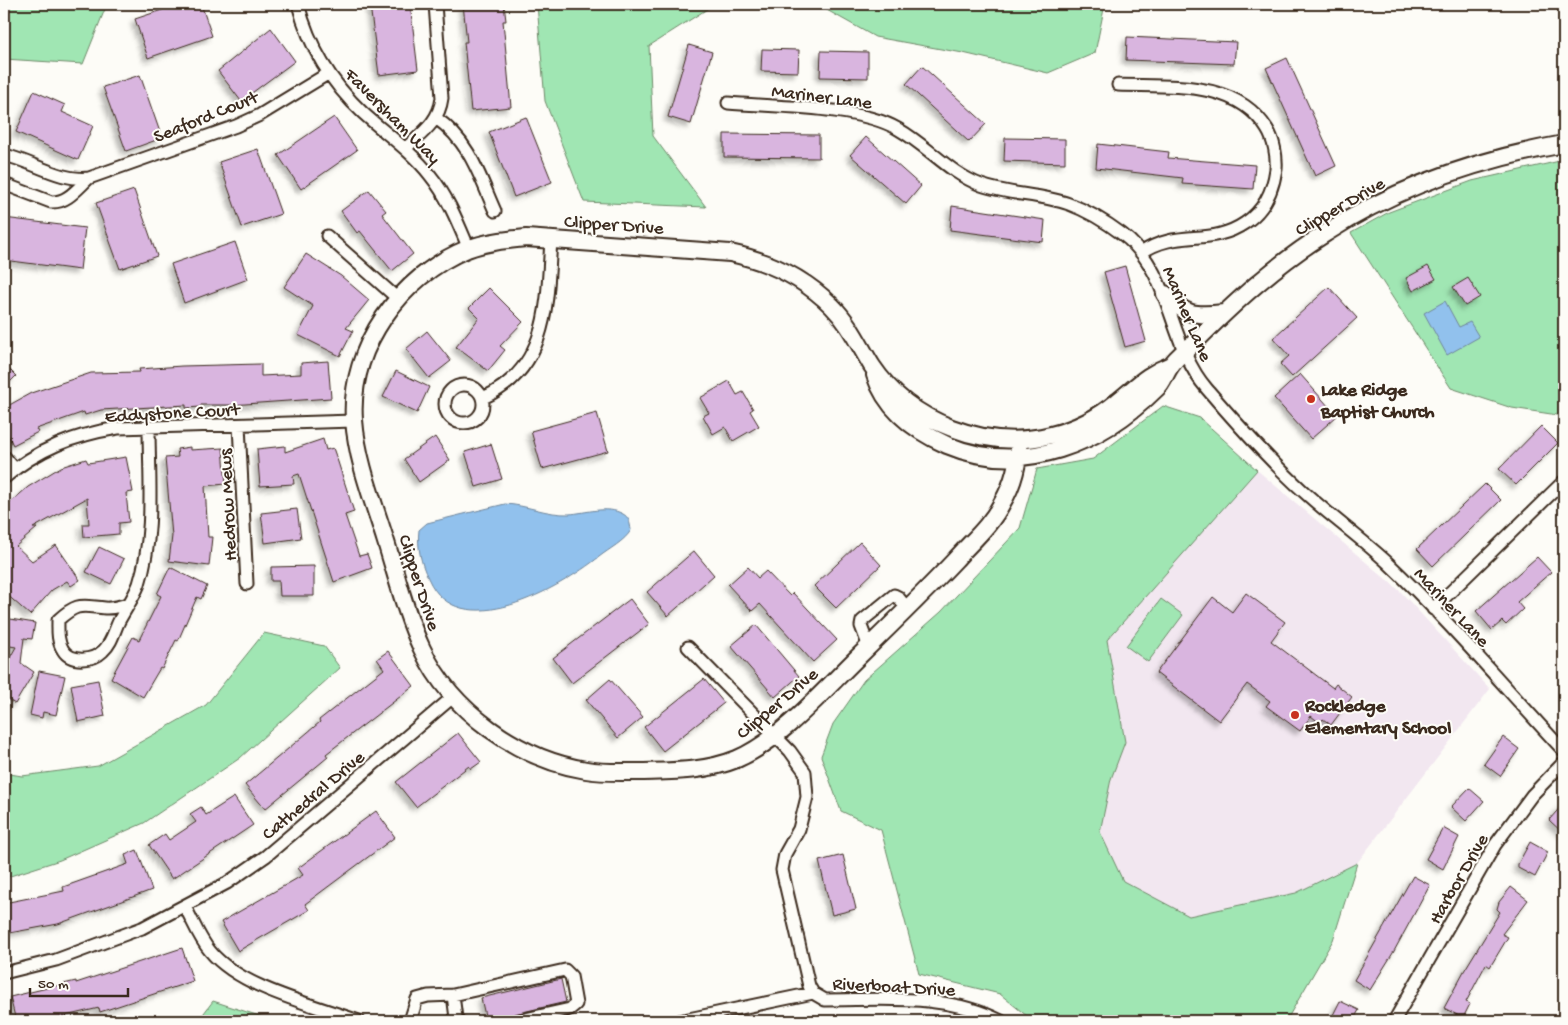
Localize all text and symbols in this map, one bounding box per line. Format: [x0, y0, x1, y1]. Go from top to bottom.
street label: Faversham Way [338, 64, 445, 171]
street label: Mariner Lane [770, 81, 873, 116]
street label: Seaford Court [151, 86, 264, 150]
street label: Clipper Drive [1292, 173, 1390, 243]
street label: Clipper Drive [563, 212, 665, 241]
street label: Mariner Lane [1155, 263, 1216, 366]
place label: Lake Ridge Baptist Church [1320, 380, 1435, 425]
marker: Lake Ridge Baptist Church [1305, 393, 1317, 405]
street label: Eddystone Court [104, 399, 242, 430]
street label: Hedrow Mews [215, 447, 244, 561]
street label: Clipper Drive [391, 532, 444, 634]
street label: Mariner Lane [1408, 564, 1493, 653]
street label: Clipper Drive [733, 664, 824, 746]
place label: Rockledge Elementary School [1304, 696, 1451, 741]
marker: Rockledge Elementary School [1289, 709, 1301, 721]
street label: Cathedral Drive [258, 747, 370, 846]
street label: Harbor Drive [1425, 830, 1495, 929]
scale bar [30, 965, 128, 997]
street label: Riverboat Drive [832, 974, 956, 1003]
text: 50 m [38, 976, 69, 994]

